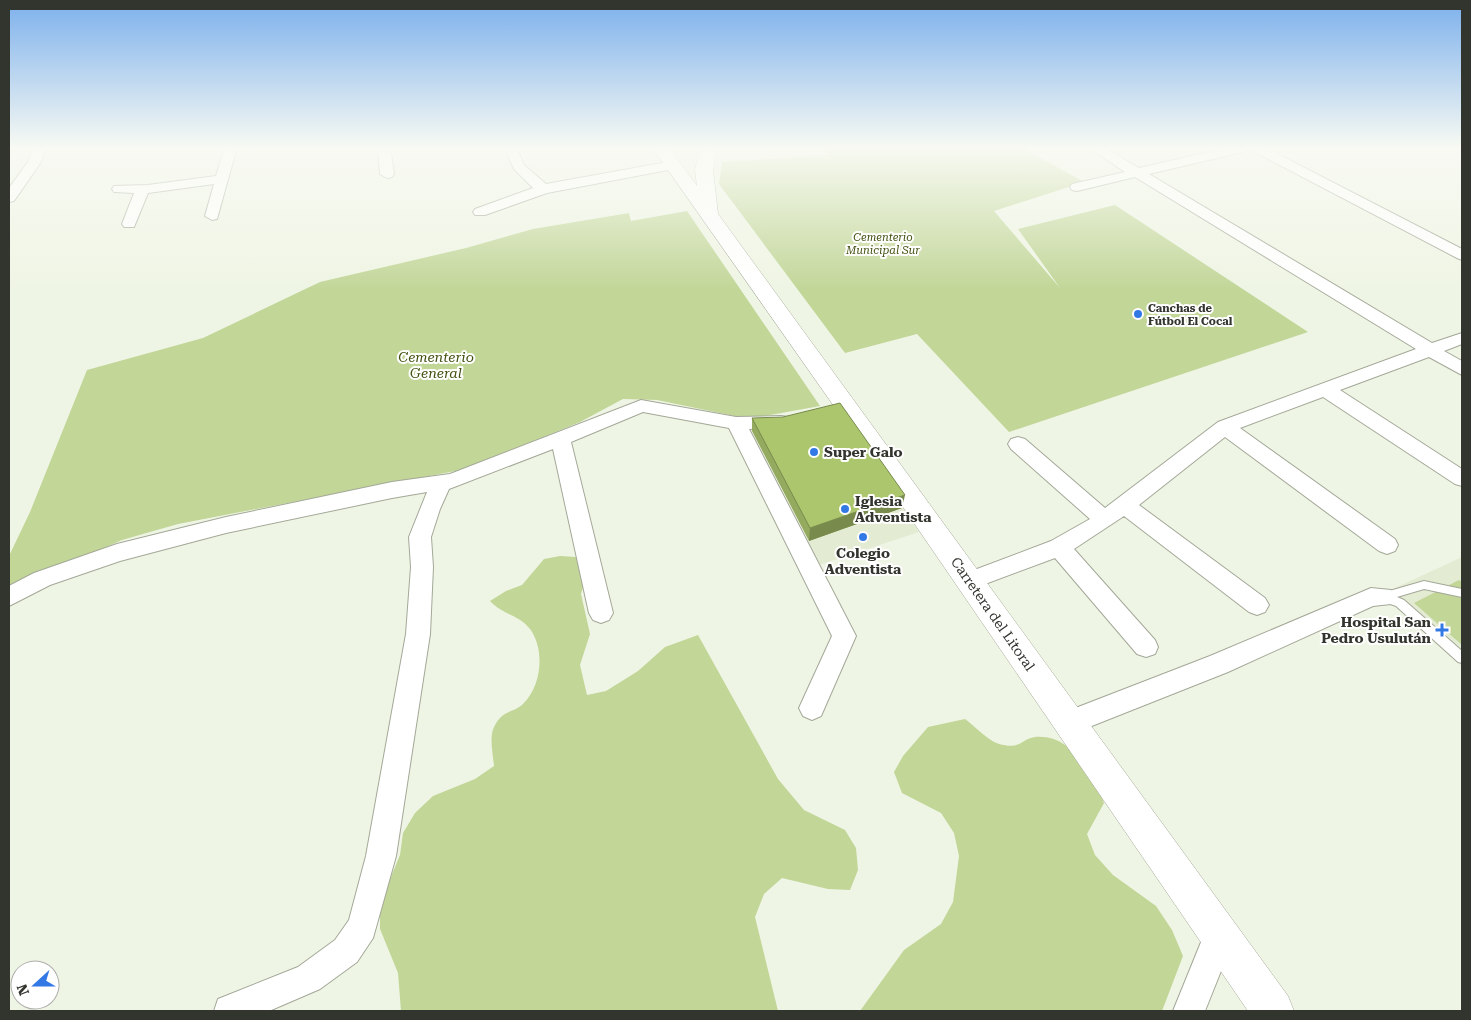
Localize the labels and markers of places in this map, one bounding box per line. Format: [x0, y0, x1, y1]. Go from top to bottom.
place label: Canchas de Fútbol El Cocal [1148, 302, 1233, 328]
marker: Canchas de Fútbol El Cocal [1132, 308, 1144, 320]
place label: Super Galo [824, 444, 903, 460]
marker: Super Galo [808, 446, 820, 458]
place label: Iglesia Adventista [855, 493, 932, 525]
marker: Iglesia Adventista [839, 503, 851, 515]
marker: Colegio Adventista [857, 531, 869, 543]
place label: Colegio Adventista [825, 545, 902, 577]
place label: Hospital San Pedro Usulután [1321, 614, 1432, 646]
marker: Hospital San Pedro Usulután [1435, 623, 1449, 637]

